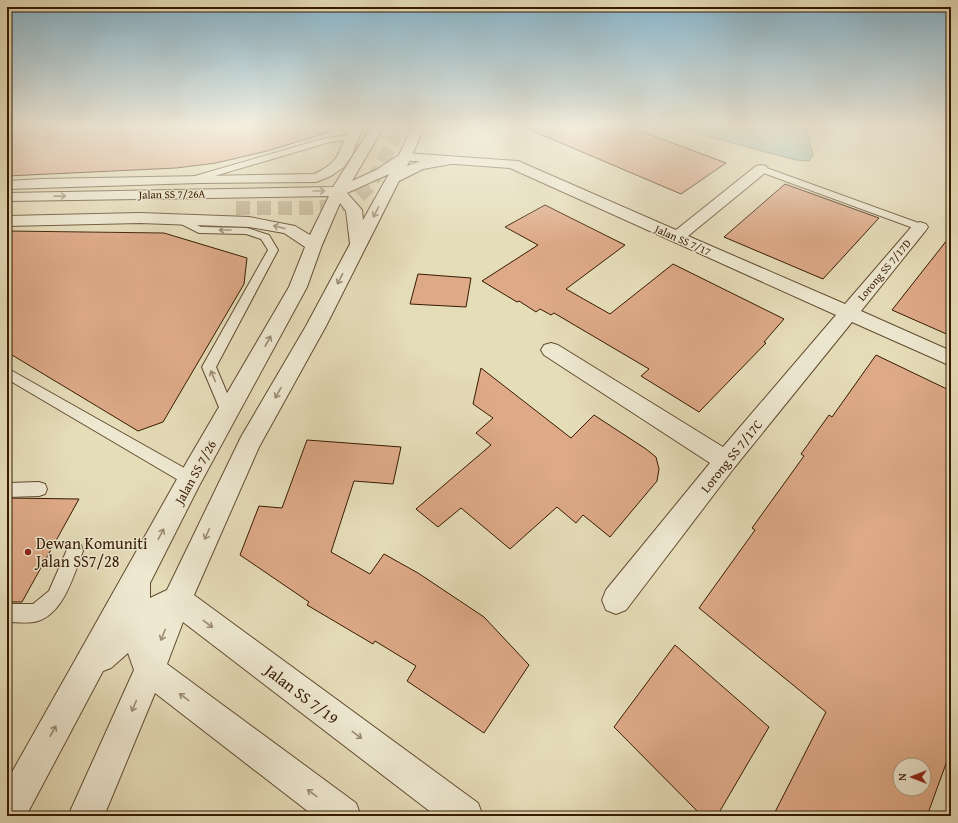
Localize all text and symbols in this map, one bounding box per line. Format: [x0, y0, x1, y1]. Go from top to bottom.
street label: Jalan SS 7/26A [137, 185, 206, 203]
one-way arrow [312, 187, 325, 195]
one-way arrow [53, 192, 66, 200]
one-way arrow [371, 206, 379, 218]
street label: Jalan SS 7/17 [651, 220, 714, 259]
one-way arrow [273, 223, 286, 230]
one-way arrow [219, 227, 232, 234]
street label: Lorong SS 7/17D [853, 236, 915, 304]
one-way arrow [336, 273, 343, 285]
one-way arrow [264, 335, 272, 347]
one-way arrow [208, 371, 216, 383]
one-way arrow [274, 387, 281, 399]
street label: Lorong SS 7/17C [696, 416, 767, 497]
street label: Jalan SS 7/26 [169, 437, 221, 510]
one-way arrow [203, 527, 210, 539]
one-way arrow [158, 528, 166, 540]
place label: Dewan Komuniti Jalan SS7/28 [34, 531, 148, 573]
marker: Dewan Komuniti Jalan SS7/28 [23, 547, 33, 557]
one-way arrow [202, 620, 213, 628]
one-way arrow [159, 628, 167, 640]
street label: Jalan SS 7/19 [258, 657, 344, 730]
one-way arrow [179, 693, 190, 701]
one-way arrow [130, 699, 137, 711]
one-way arrow [50, 725, 57, 737]
one-way arrow [351, 731, 362, 739]
north arrow [892, 757, 932, 797]
text: N [894, 773, 910, 781]
one-way arrow [306, 788, 317, 797]

